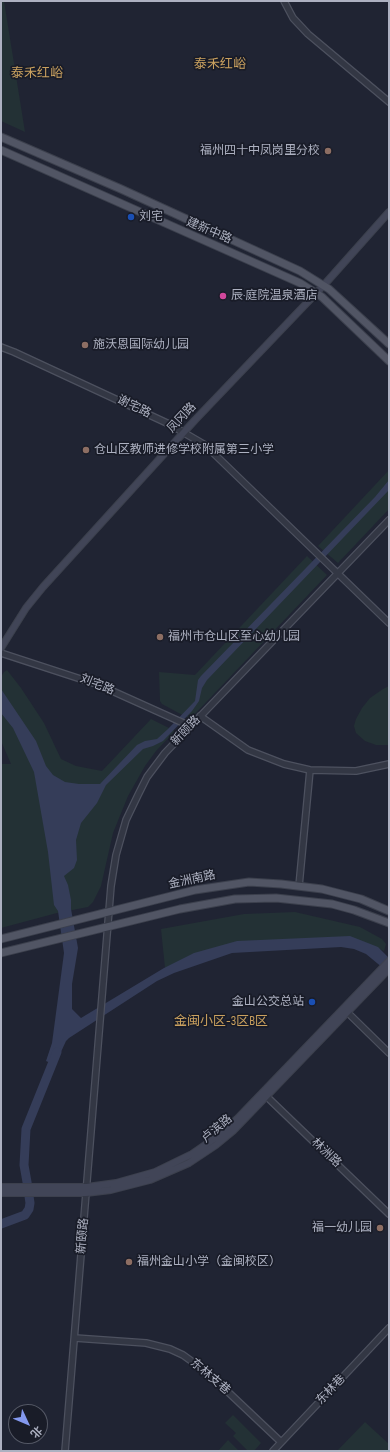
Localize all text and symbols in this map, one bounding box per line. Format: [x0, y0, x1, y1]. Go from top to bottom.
district label: 泰禾红峪 [194, 57, 246, 73]
district label: 泰禾红峪 [11, 66, 63, 82]
place label: 福州四十中凤岗里分校 [200, 144, 320, 158]
marker: 福州四十中凤岗里分校 [323, 146, 333, 156]
place label: 刘宅 [139, 210, 163, 224]
marker: 刘宅 [126, 212, 136, 222]
street label: 建新中路 [184, 215, 234, 247]
place label: 辰·庭院温泉酒店 [231, 289, 317, 303]
marker: 辰·庭院温泉酒店 [218, 291, 228, 301]
place label: 施沃恩国际幼儿园 [93, 338, 189, 352]
marker: 施沃恩国际幼儿园 [80, 340, 90, 350]
street label: 谢宅路 [115, 393, 153, 421]
street label: 凤冈路 [164, 400, 200, 436]
place label: 仓山区教师进修学校附属第三小学 [94, 443, 274, 457]
marker: 仓山区教师进修学校附属第三小学 [81, 445, 91, 455]
place label: 福州市仓山区至心幼儿园 [168, 630, 300, 644]
marker: 福州市仓山区至心幼儿园 [155, 632, 165, 642]
street label: 刘宅路 [78, 672, 116, 698]
street label: 新颐路 [168, 713, 204, 749]
street label: 金洲南路 [167, 868, 217, 892]
place label: 金山公交总站 [232, 995, 304, 1009]
marker: 金山公交总站 [307, 997, 317, 1007]
district label: 金闽小区-3区B区 [174, 1014, 268, 1030]
street label: 卢滨路 [199, 1112, 235, 1146]
street label: 林洲路 [308, 1135, 344, 1171]
street label: 新颐路 [74, 1217, 92, 1255]
place label: 福一幼儿园 [312, 1221, 372, 1235]
marker: 福一幼儿园 [375, 1223, 385, 1233]
place label: 福州金山小学（金闽校区） [137, 1255, 281, 1269]
marker: 福州金山小学（金闽校区） [124, 1257, 134, 1267]
street label: 东林支巷 [187, 1356, 233, 1398]
street label: 东林巷 [313, 1372, 349, 1408]
north arrow [8, 1404, 48, 1444]
text: 北 [28, 1424, 45, 1440]

